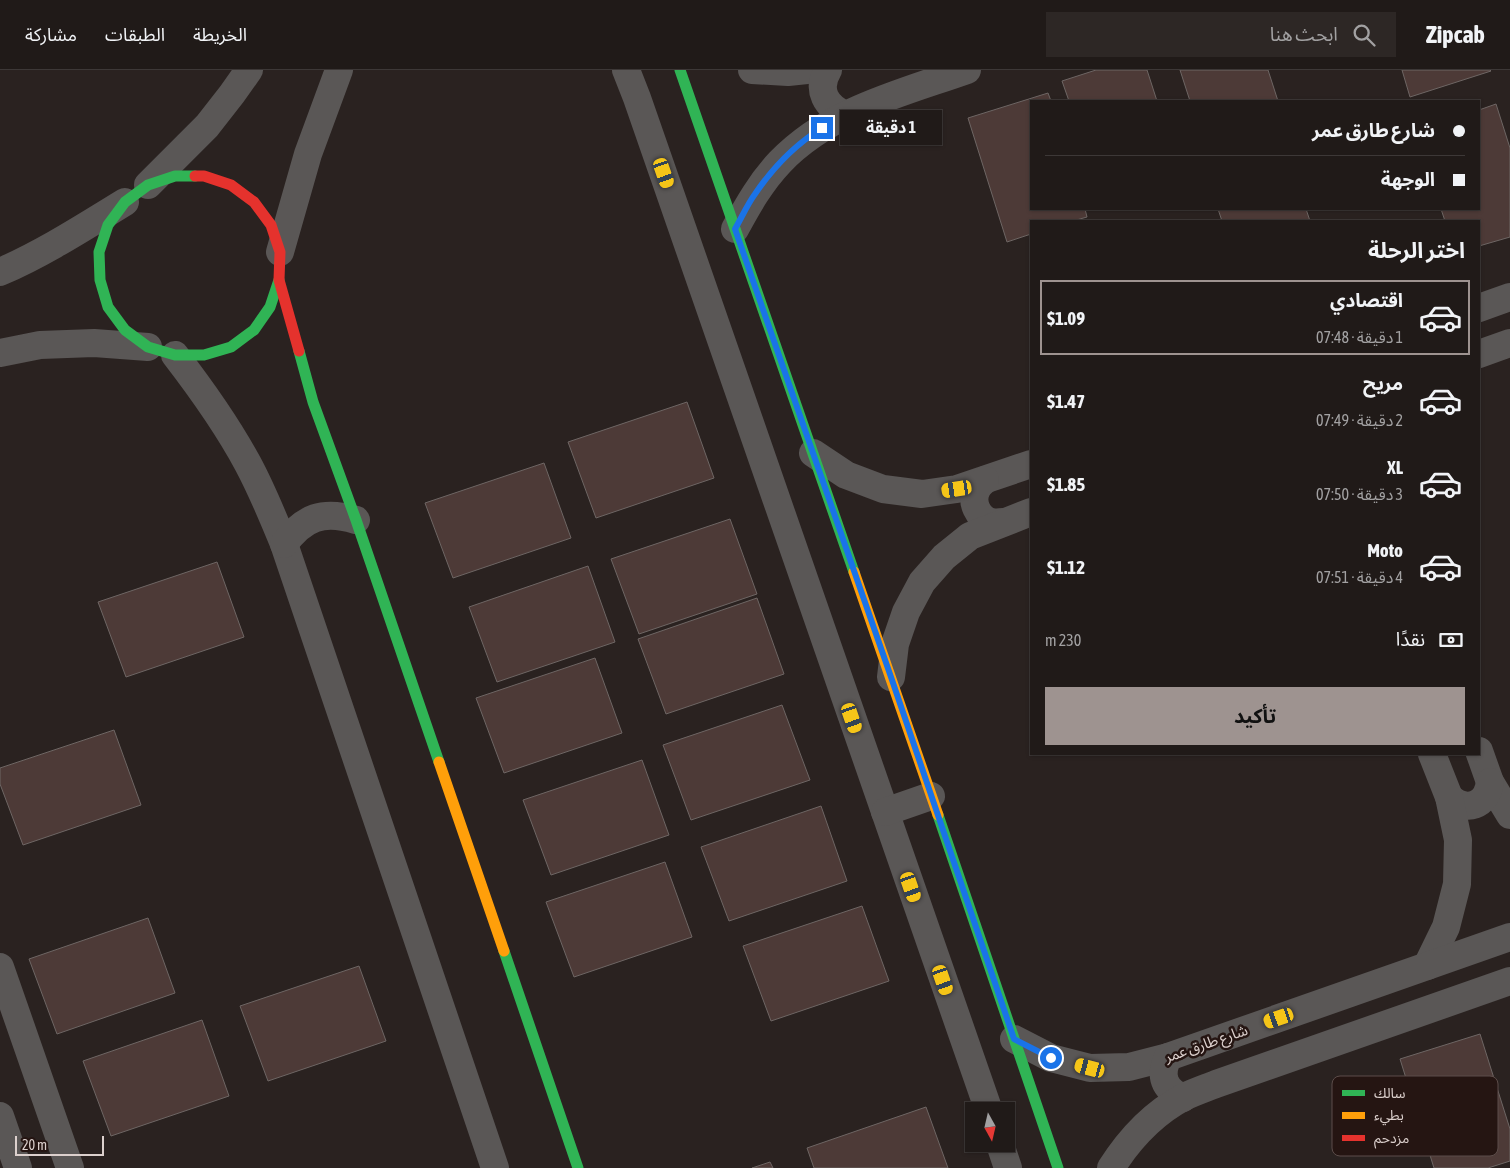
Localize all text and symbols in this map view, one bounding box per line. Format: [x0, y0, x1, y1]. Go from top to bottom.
search box [1046, 12, 1396, 57]
icon: search [1350, 21, 1378, 49]
text: Zipcab [1426, 21, 1485, 48]
text: ابحث هنا [1270, 23, 1338, 45]
text: مشاركة [25, 24, 77, 45]
text: الطبقات [105, 24, 165, 45]
text: الخريطة [193, 24, 247, 45]
callout: 1 دقيقة [840, 110, 942, 146]
route end [811, 117, 833, 139]
text: 1 دقيقة [866, 118, 916, 136]
text: شارع طارق عمر [1312, 119, 1435, 141]
car [652, 156, 675, 190]
text: الوجهة [1381, 168, 1435, 190]
text: اختر الرحلة [1368, 237, 1465, 263]
text: اقتصادي [1330, 289, 1403, 311]
icon: car [1418, 295, 1463, 340]
text: $1.09 [1047, 307, 1085, 329]
text: 1 دقيقة · 07:48 [1316, 328, 1403, 346]
text: مريح [1363, 372, 1403, 394]
icon: car [1418, 378, 1463, 423]
text: $1.47 [1047, 390, 1085, 412]
text: 2 دقيقة · 07:49 [1316, 411, 1403, 429]
text: XL [1387, 456, 1403, 478]
icon: car [1418, 461, 1463, 506]
text: $1.85 [1047, 473, 1085, 495]
car [941, 479, 972, 499]
text: 3 دقيقة · 07:50 [1316, 485, 1403, 503]
text: Moto [1367, 539, 1403, 561]
icon: car [1418, 544, 1463, 589]
text: $1.12 [1047, 556, 1085, 578]
text: 4 دقيقة · 07:51 [1316, 568, 1403, 586]
icon: cash [1437, 626, 1465, 654]
text: نقدًا [1396, 628, 1425, 650]
text: 230 m [1045, 631, 1081, 649]
button: تأكيد [1045, 687, 1465, 745]
car [840, 701, 863, 735]
car [899, 870, 922, 904]
car [931, 963, 954, 997]
car [1262, 1006, 1295, 1030]
street label: شارع طارق عمر [1161, 1021, 1251, 1069]
route start [1040, 1047, 1062, 1069]
car [1073, 1057, 1106, 1079]
legend [1332, 1076, 1498, 1156]
text: سالك [1374, 1085, 1406, 1101]
north arrow [965, 1102, 1015, 1152]
map controls [965, 1102, 1015, 1152]
text: بطيء [1374, 1107, 1404, 1126]
text: مزدحم [1374, 1130, 1409, 1149]
scale bar [15, 1133, 104, 1156]
text: 20 m [22, 1137, 47, 1153]

